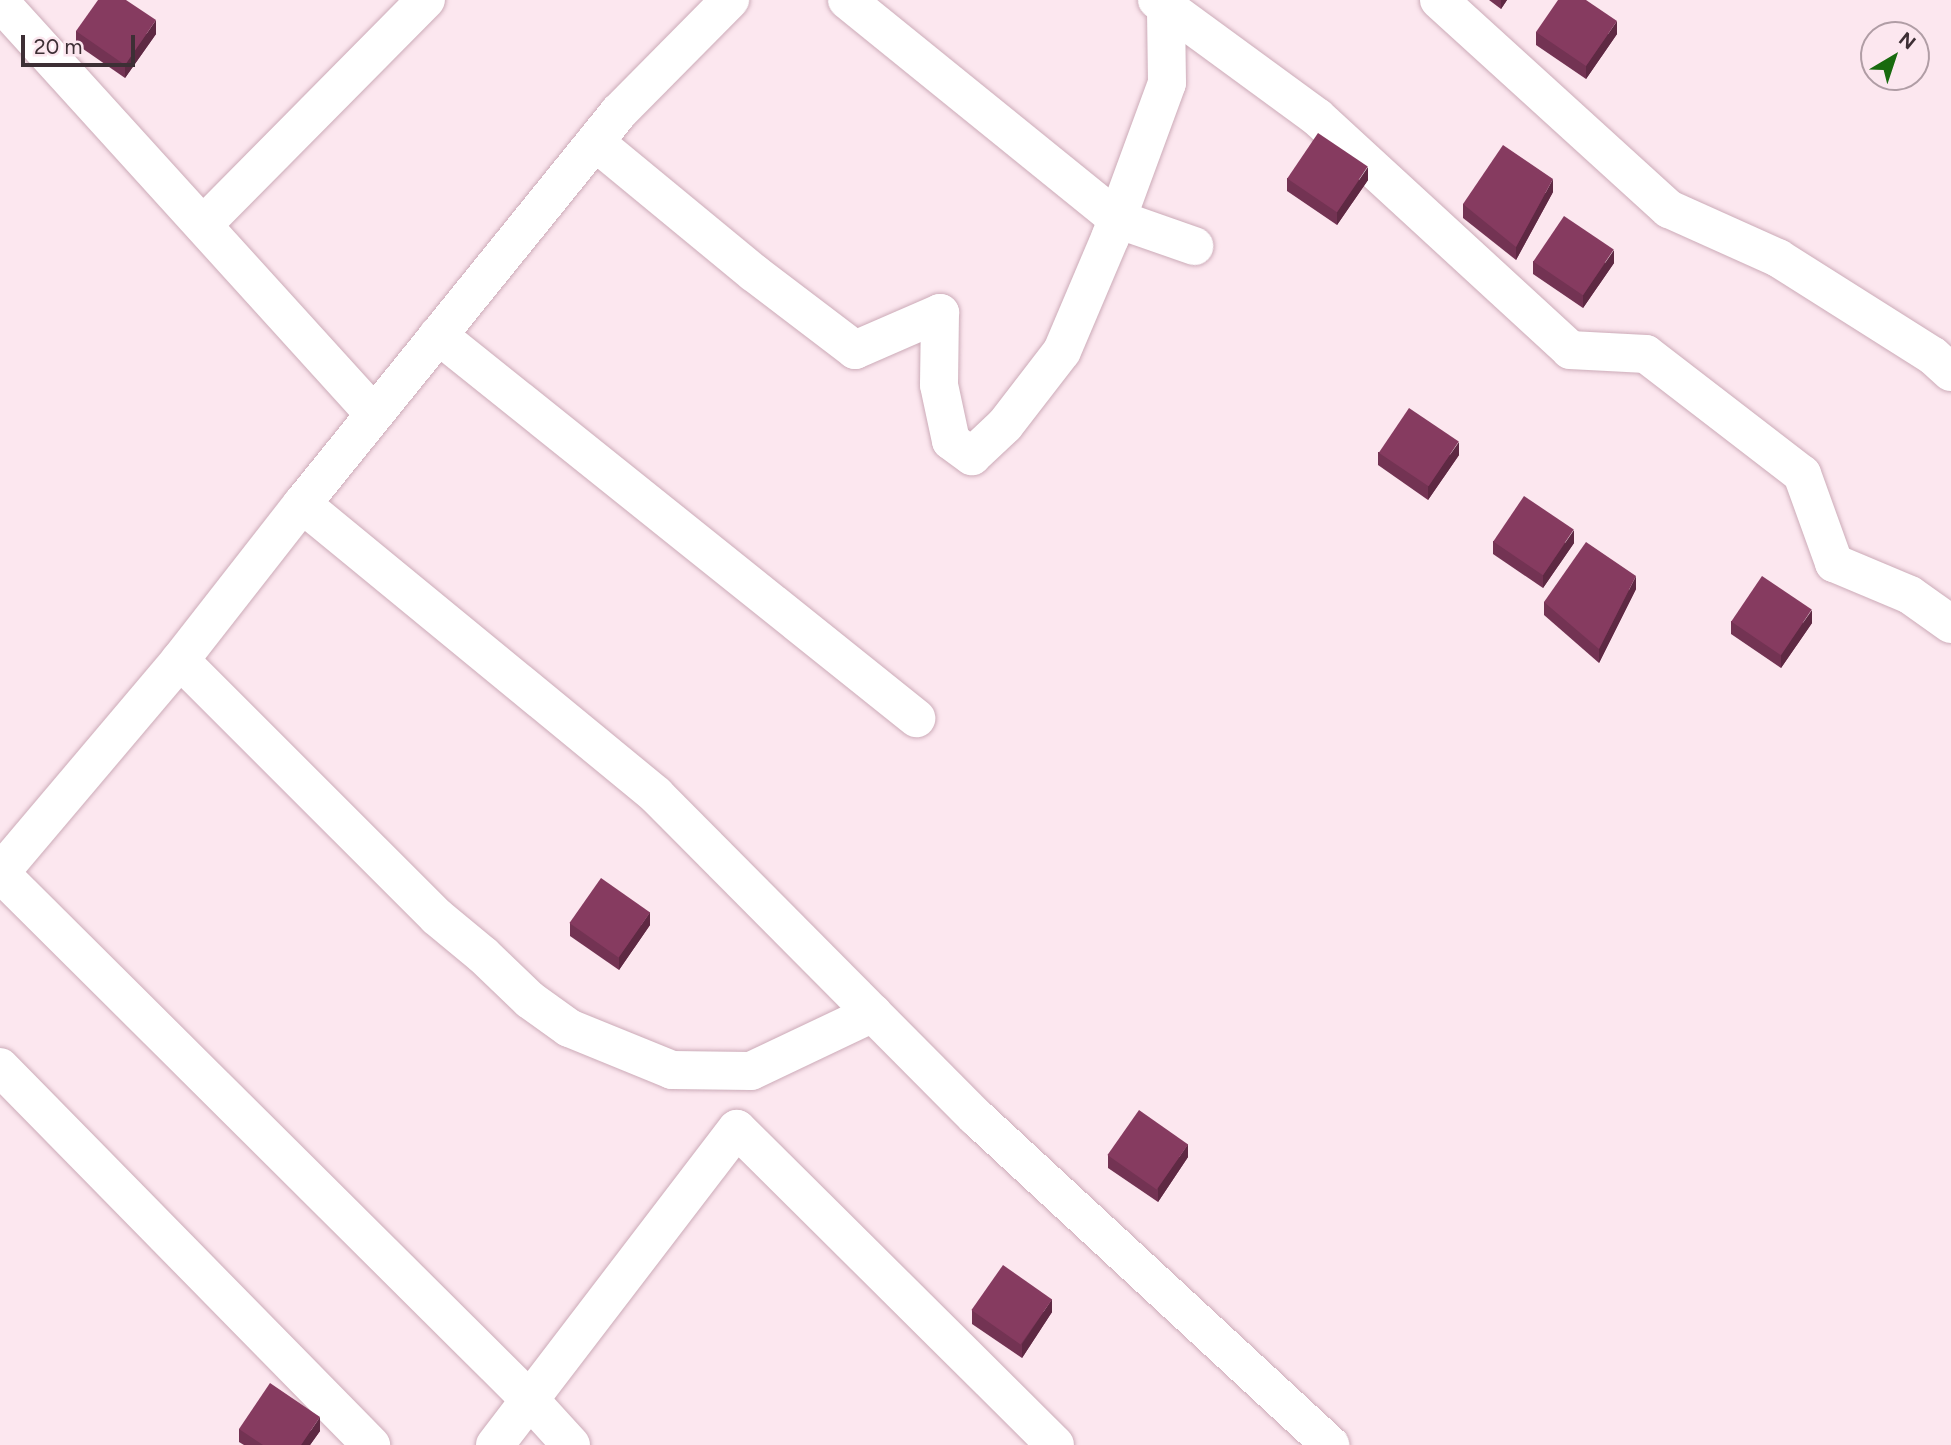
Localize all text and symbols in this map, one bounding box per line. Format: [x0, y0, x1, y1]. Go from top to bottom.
scale bar [24, 21, 138, 65]
north arrow [1860, 21, 1930, 91]
text: N [1894, 27, 1920, 54]
text: 20 m [34, 34, 82, 59]

